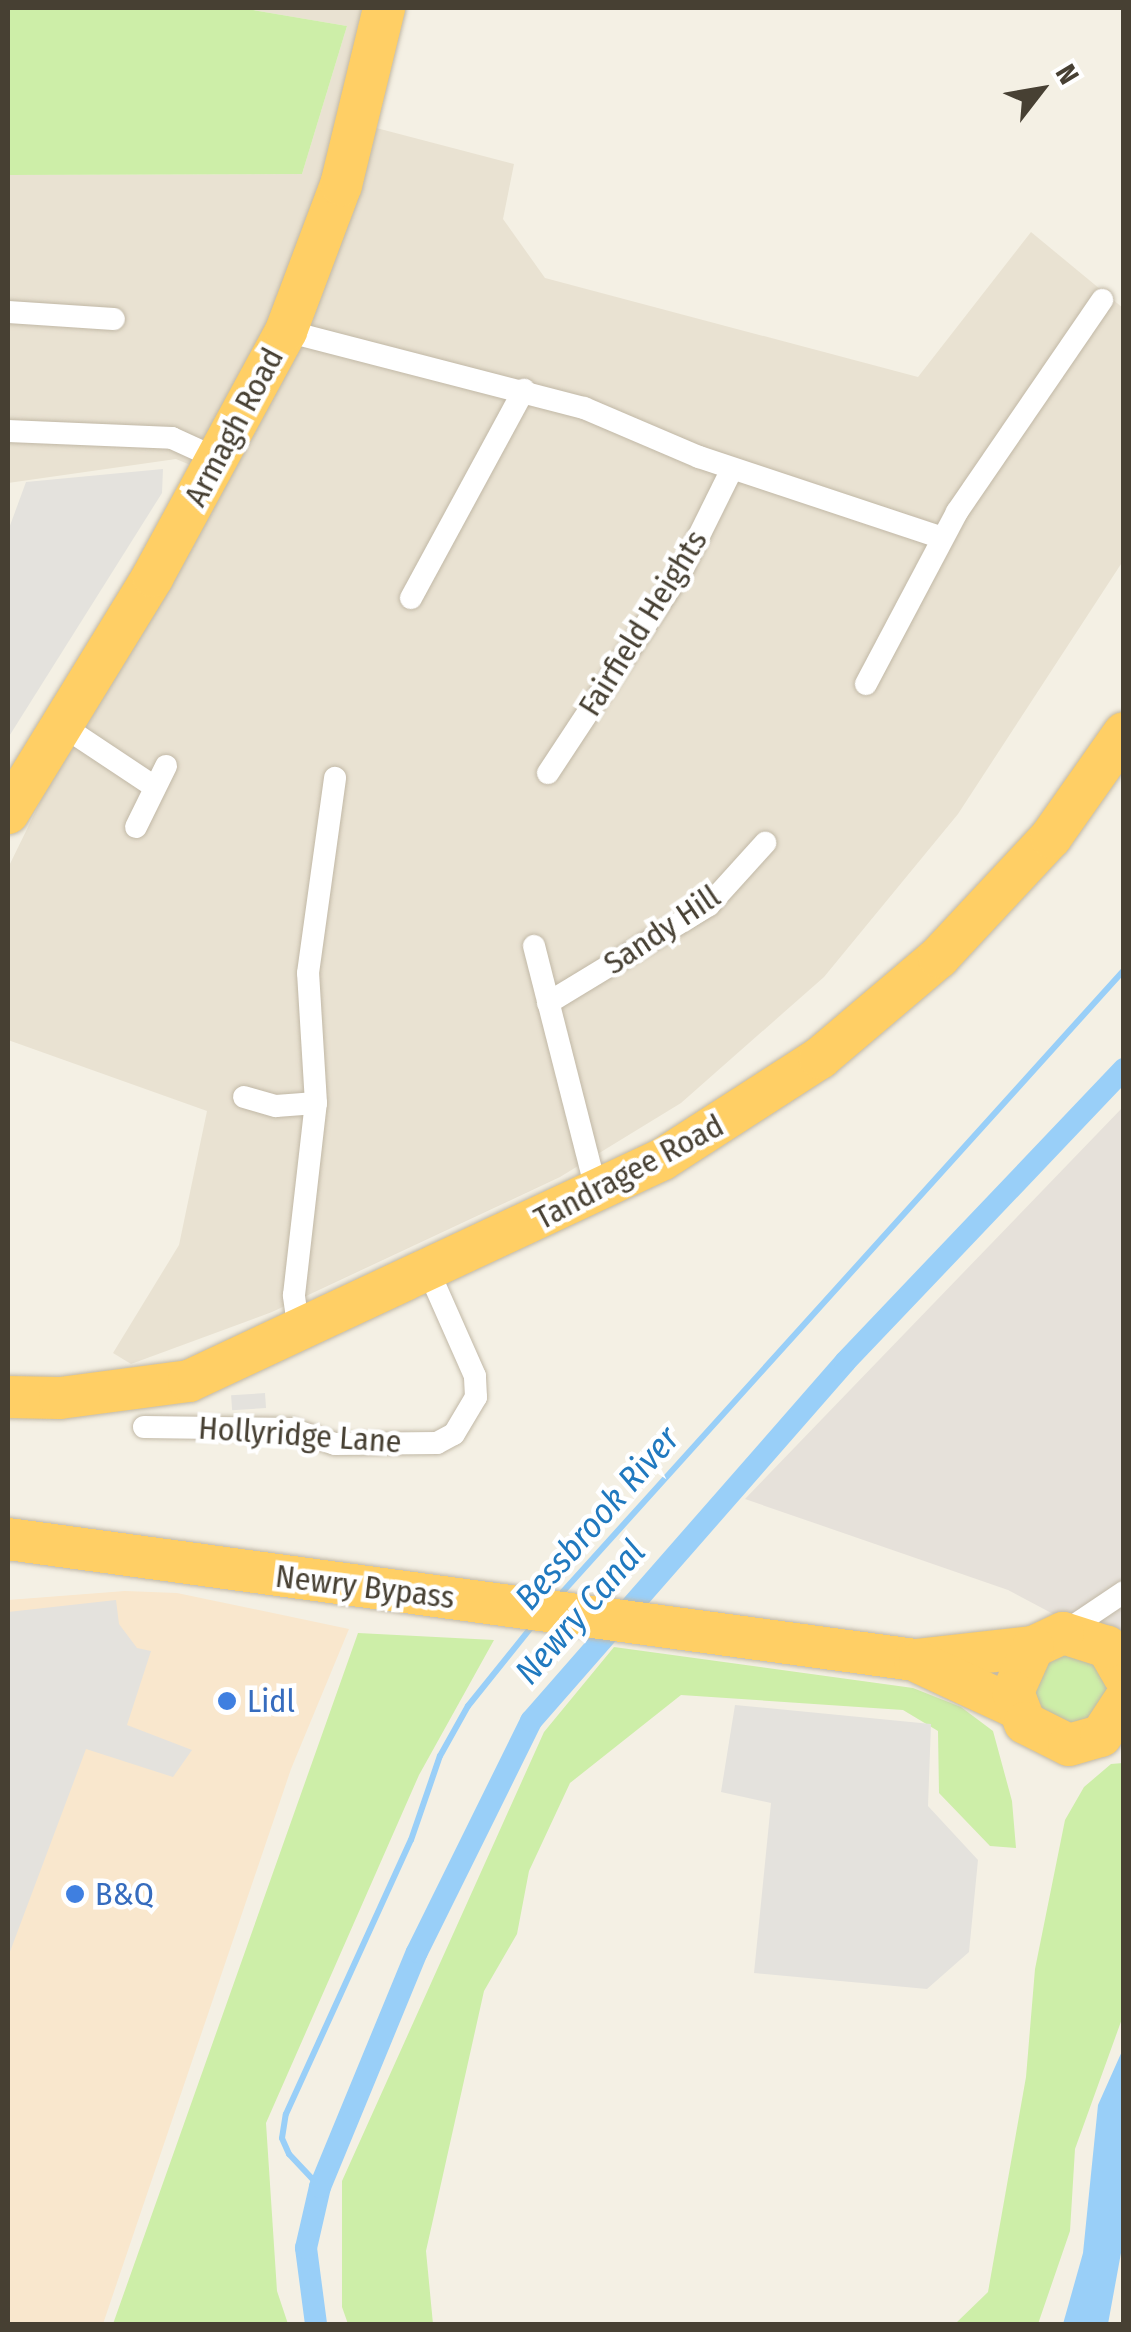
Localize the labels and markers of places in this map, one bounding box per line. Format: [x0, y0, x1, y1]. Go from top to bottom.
place label: Lidl [247, 1682, 295, 1720]
marker: Lidl [216, 1690, 238, 1712]
place label: B&Q [95, 1875, 154, 1913]
marker: B&Q [64, 1883, 86, 1905]

